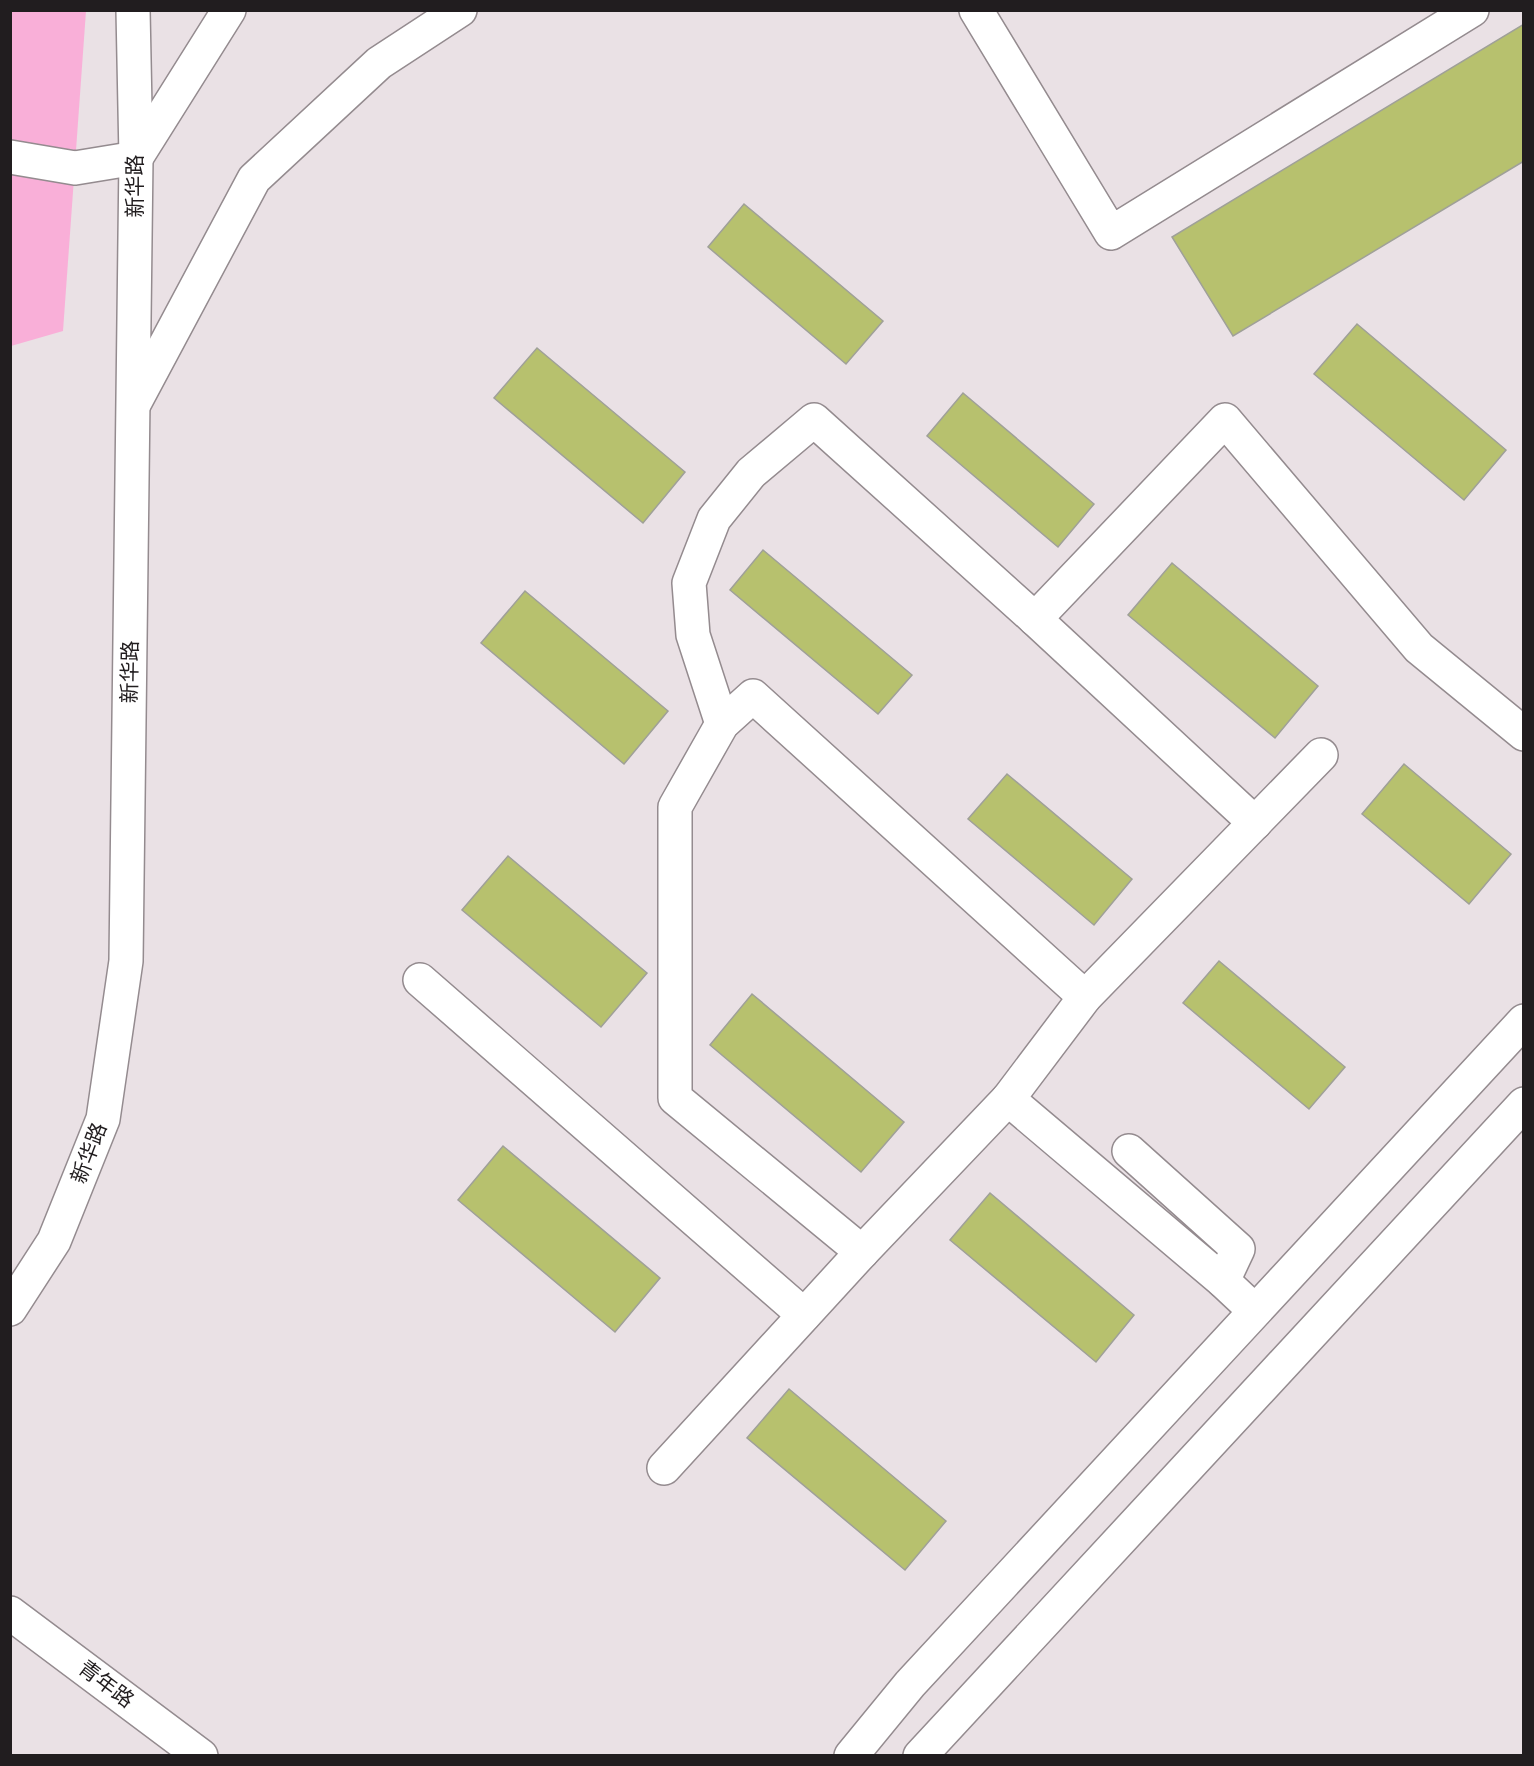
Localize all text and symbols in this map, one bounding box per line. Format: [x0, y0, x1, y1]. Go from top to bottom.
street label: 新华路 [122, 155, 148, 218]
street label: 新华路 [116, 640, 144, 704]
street label: 新华路 [66, 1119, 112, 1187]
street label: 青年路 [73, 1655, 139, 1713]

